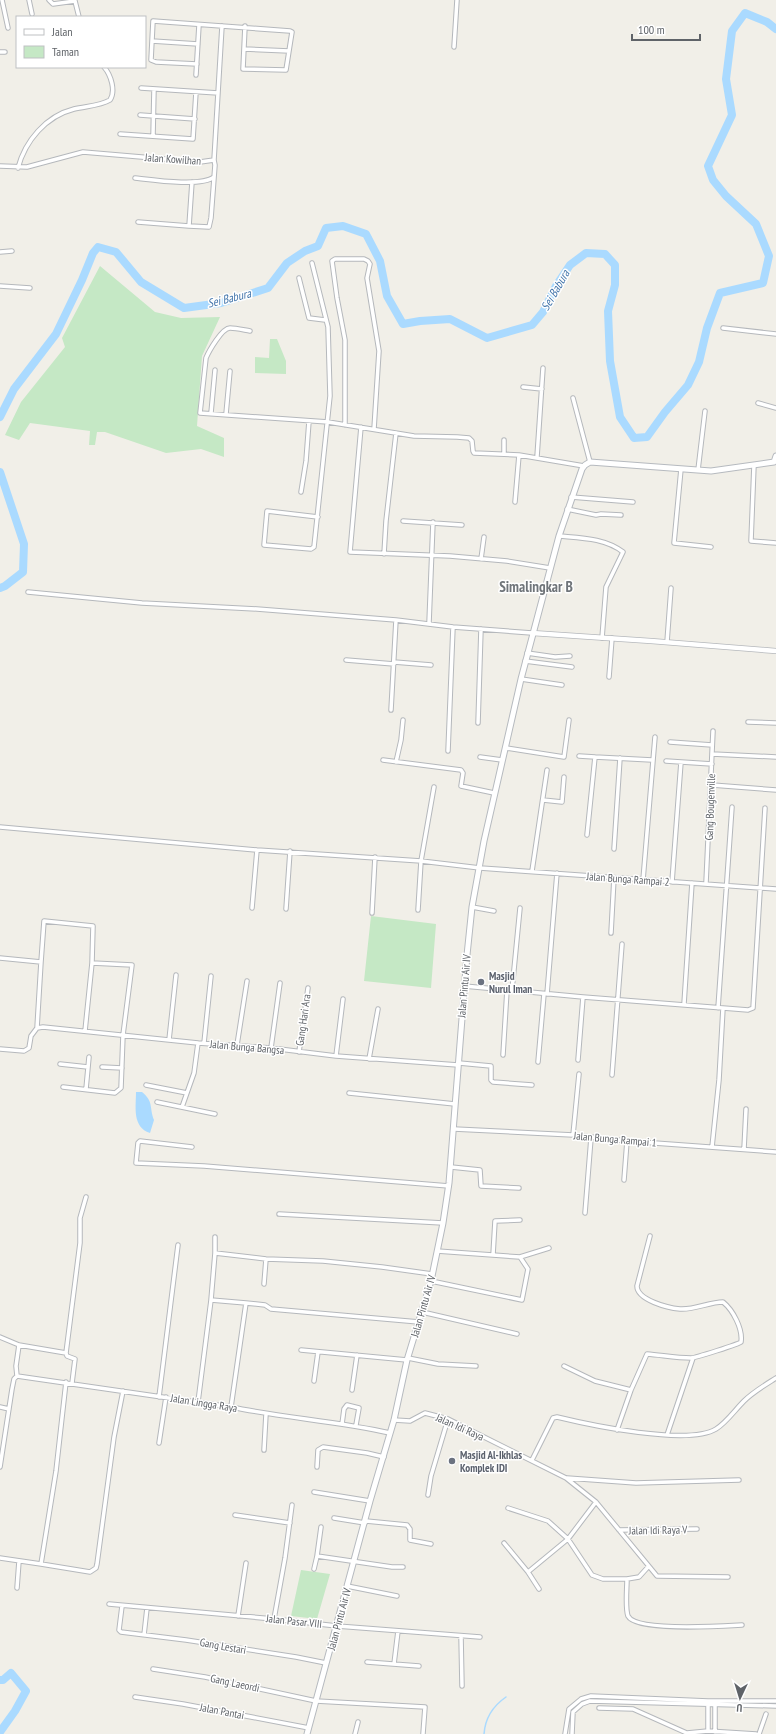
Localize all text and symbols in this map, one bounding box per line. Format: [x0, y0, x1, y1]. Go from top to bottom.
legend [16, 16, 146, 68]
scale bar [632, 16, 700, 42]
text: 100 m [638, 22, 665, 37]
text: Jalan [51, 24, 73, 39]
text: Taman [52, 44, 79, 59]
street label: Jalan Kowilhan [143, 150, 202, 168]
water label: Sei Babura [537, 266, 573, 313]
water label: Sei Babura [206, 285, 253, 311]
district label: Simalingkar B [499, 577, 573, 596]
street label: Gang Bougenville [702, 773, 718, 841]
street label: Jalan Bunga Rampai 2 [585, 869, 670, 889]
street label: Jalan Pintu Air IV [454, 953, 474, 1019]
place label: Masjid Nurul Iman [489, 969, 532, 996]
marker: Masjid Nurul Iman [476, 977, 486, 987]
street label: Gang Hari Ara [292, 993, 314, 1047]
street label: Jalan Bunga Bangsa [208, 1037, 285, 1057]
street label: Jalan Bunga Rampai 1 [572, 1128, 657, 1150]
street label: Jalan Pintu Air IV [407, 1273, 439, 1340]
street label: Jalan Lingga Raya [169, 1391, 238, 1415]
street label: Jalan Idi Raya [433, 1410, 486, 1444]
place label: Masjid Al-Ikhlas Komplek IDI [460, 1448, 522, 1475]
marker: Masjid Al-Ikhlas Komplek IDI [447, 1456, 457, 1466]
street label: Jalan Idi Raya V [628, 1522, 688, 1538]
street label: Jalan Pintu Air IV [324, 1586, 354, 1653]
street label: Jalan Pasar VIII [264, 1611, 323, 1631]
street label: Gang Lestari [199, 1635, 247, 1657]
street label: Gang Laeordi [209, 1671, 261, 1695]
north arrow [720, 1678, 760, 1718]
street label: Jalan Pantai [198, 1700, 245, 1722]
text: U [736, 1701, 743, 1715]

